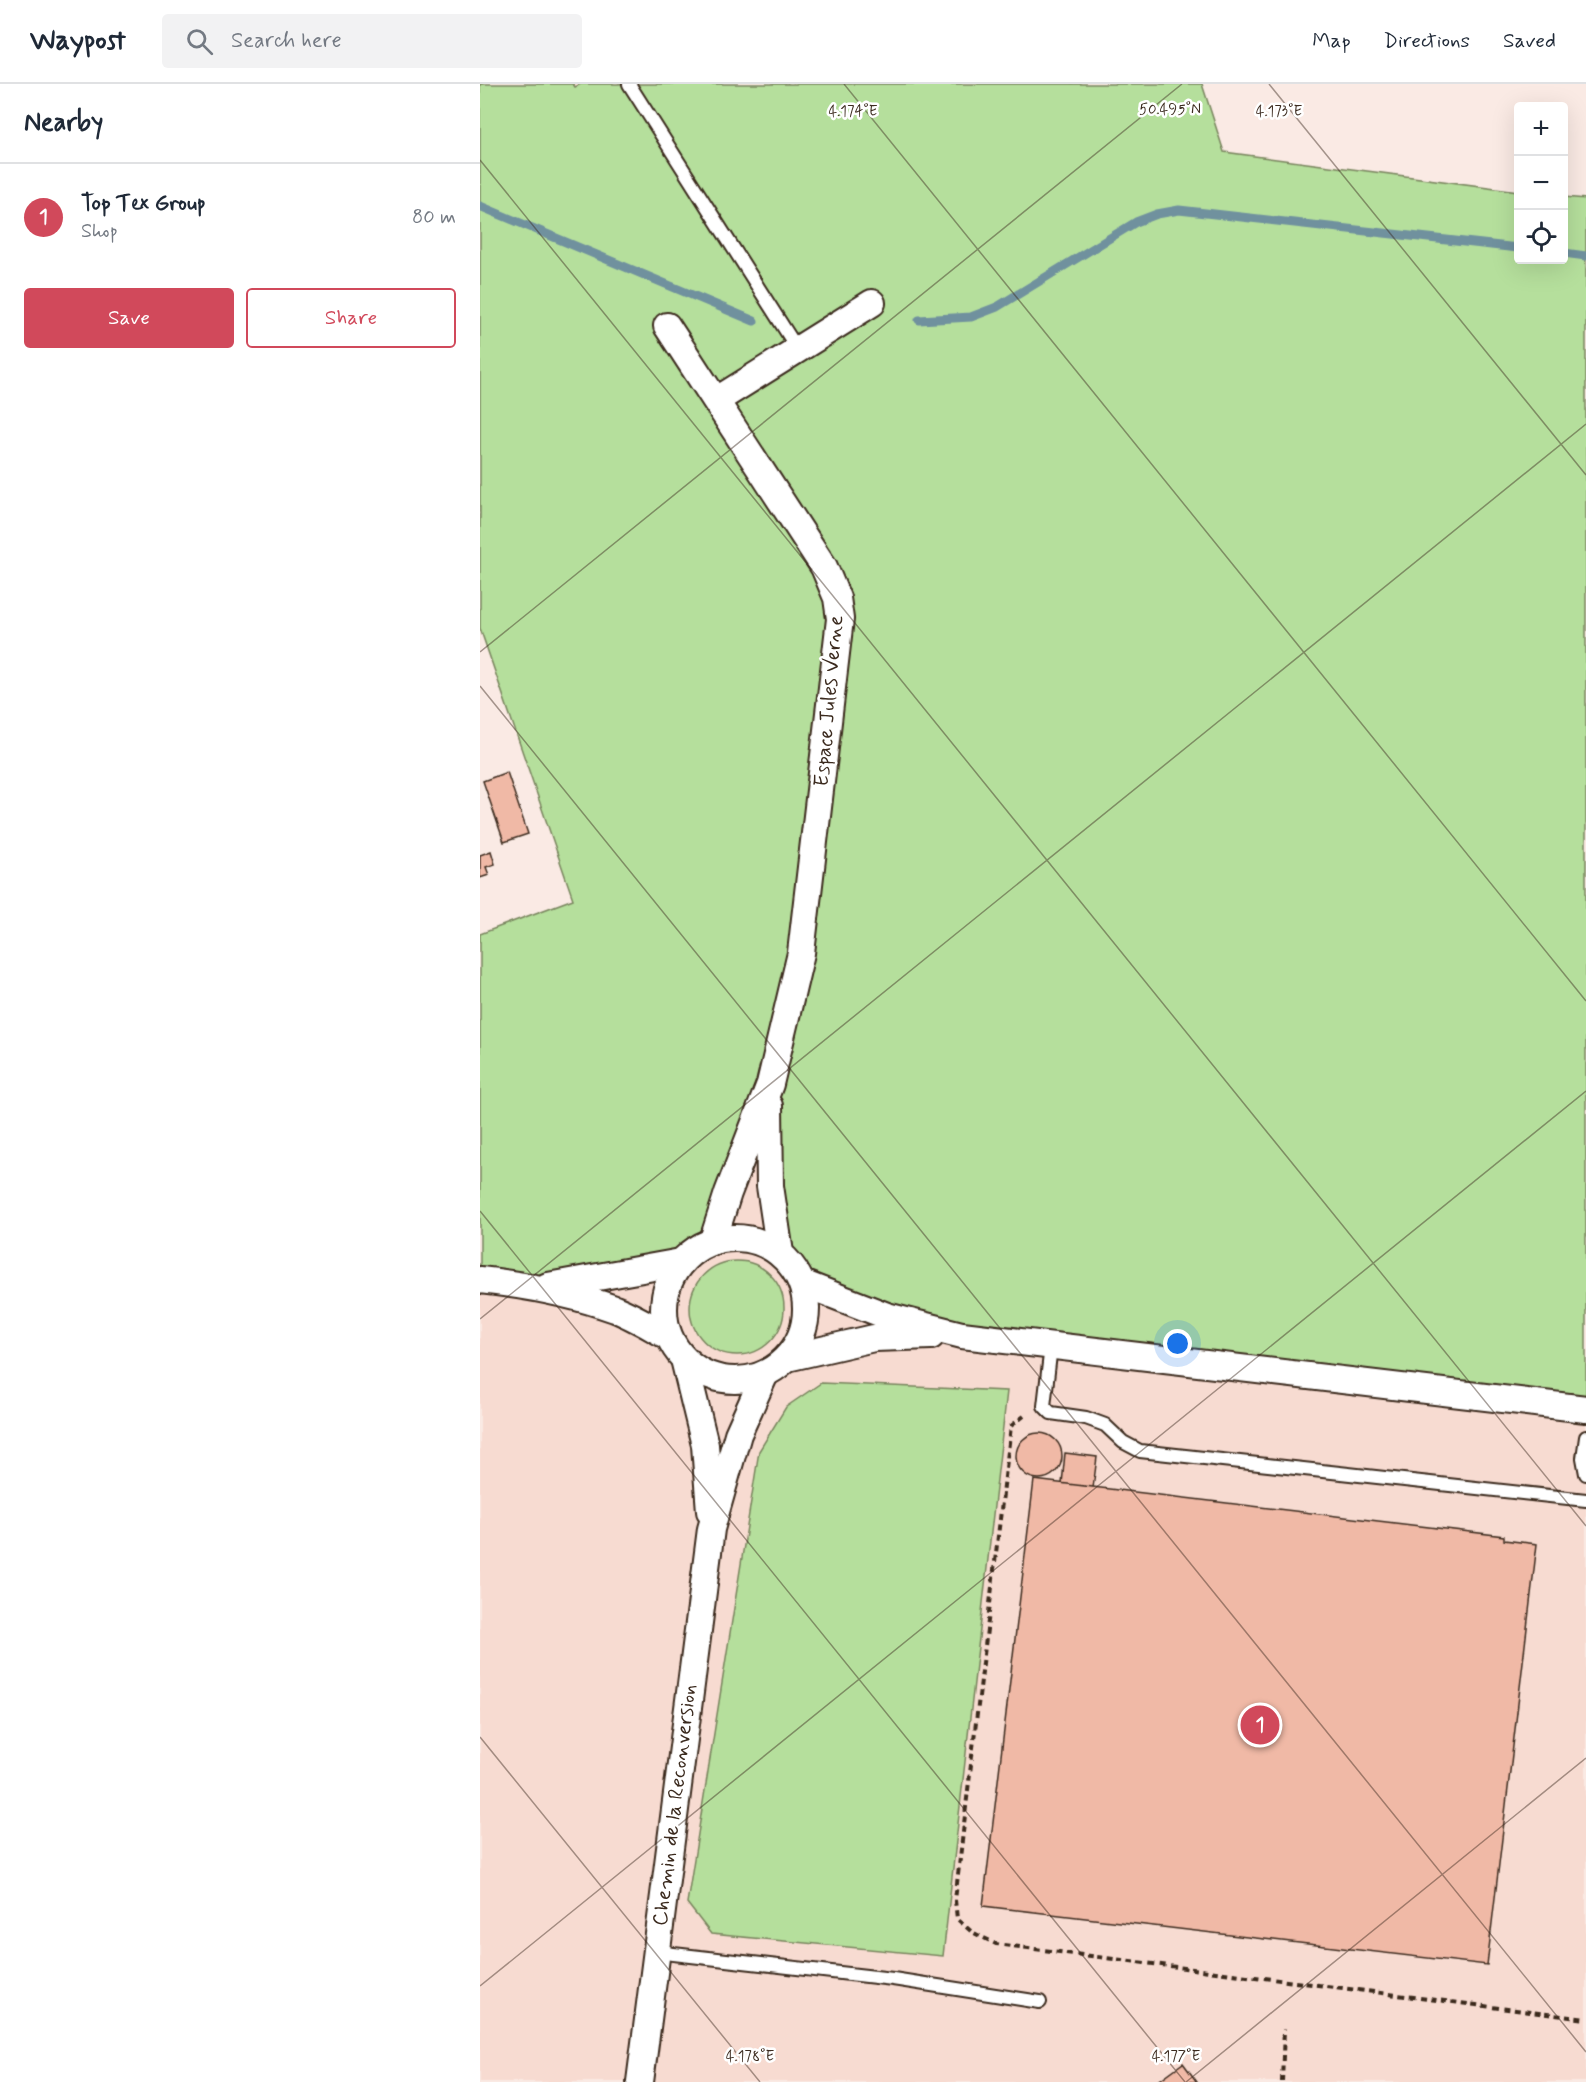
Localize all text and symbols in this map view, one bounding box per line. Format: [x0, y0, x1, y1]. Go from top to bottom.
search box [162, 14, 582, 68]
text: Waypost [30, 23, 126, 60]
icon: search [183, 25, 216, 58]
text: Search here [231, 27, 342, 55]
text: Map [1312, 27, 1351, 55]
text: Directions [1384, 27, 1470, 55]
text: Saved [1503, 27, 1556, 55]
text: 50.495°N [1139, 100, 1201, 120]
text: 4.174°E [828, 102, 878, 122]
text: 4.173°E [1256, 102, 1302, 122]
map controls [1514, 102, 1568, 264]
button: + [1514, 102, 1568, 156]
text: Nearby [24, 106, 103, 140]
button: − [1514, 156, 1568, 210]
text: Top Tex Group [81, 190, 206, 218]
text: 1 [39, 204, 48, 231]
text: 80 m [412, 204, 456, 231]
button: locate [1514, 210, 1568, 264]
text: Shop [81, 218, 118, 245]
button: Save [24, 288, 234, 348]
button: Share [246, 288, 456, 348]
street label: Espace Jules Verne [808, 614, 850, 788]
your location [1163, 1329, 1192, 1358]
street label: Chemin de la Reconversion [646, 1682, 704, 1928]
pin: 1 [1240, 1702, 1280, 1748]
text: 4.178°E [726, 2047, 774, 2067]
text: 4.177°E [1152, 2047, 1201, 2067]

